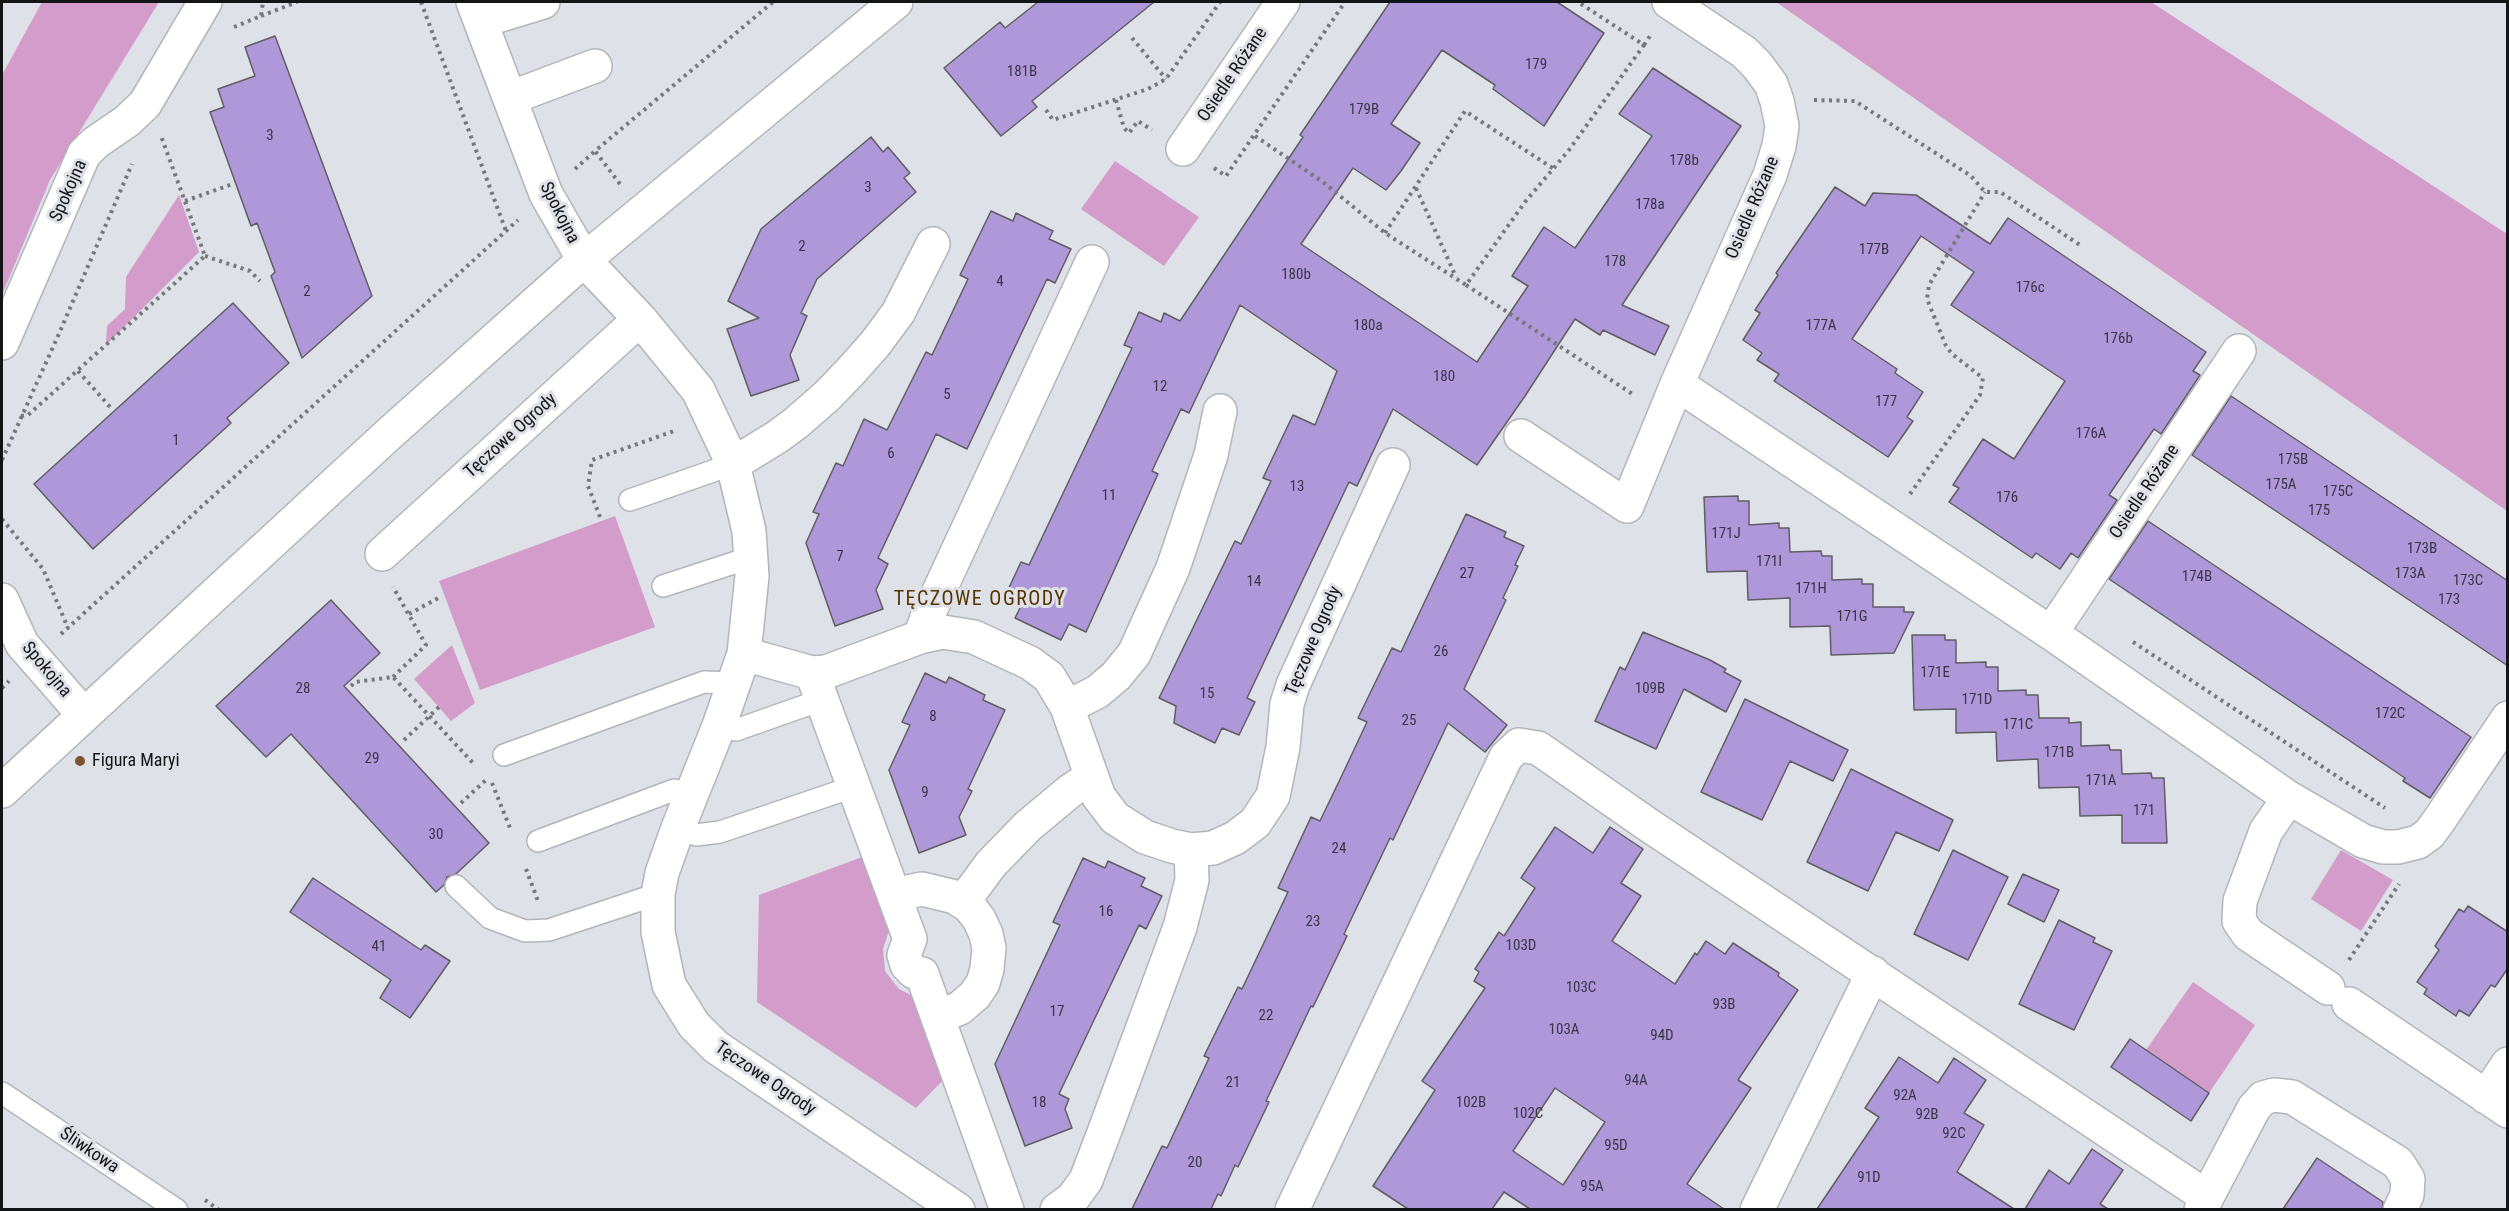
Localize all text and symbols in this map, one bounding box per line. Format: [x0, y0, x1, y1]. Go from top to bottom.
street label: Osiedle Różane [1193, 24, 1273, 126]
house number: 179 [1525, 56, 1547, 74]
house number: 181B [1007, 63, 1037, 81]
house number: 179B [1349, 101, 1379, 119]
house number: 3 [266, 127, 274, 145]
house number: 178b [1669, 152, 1699, 170]
street label: Osiedle Różane [1722, 153, 1784, 263]
street label: Spokojna [46, 157, 92, 225]
street label: Spokojna [534, 179, 584, 247]
house number: 3 [864, 179, 872, 197]
house number: 178a [1635, 196, 1665, 214]
house number: 2 [798, 238, 806, 256]
house number: 177B [1859, 241, 1889, 259]
house number: 178 [1604, 253, 1626, 271]
house number: 180b [1281, 266, 1311, 284]
house number: 4 [996, 273, 1004, 291]
house number: 176c [2015, 279, 2045, 297]
house number: 2 [303, 283, 311, 301]
house number: 180a [1353, 317, 1383, 335]
house number: 177A [1806, 317, 1836, 335]
house number: 176b [2103, 330, 2133, 348]
house number: 180 [1433, 368, 1455, 386]
house number: 12 [1153, 378, 1167, 396]
house number: 5 [943, 386, 951, 404]
street label: Tęczowe Ogrody [460, 389, 562, 483]
house number: 177 [1875, 393, 1897, 411]
house number: 176A [2076, 425, 2106, 443]
house number: 1 [172, 432, 180, 450]
street label: Osiedle Różane [2105, 441, 2185, 543]
house number: 6 [887, 445, 895, 463]
house number: 175B [2278, 451, 2308, 469]
house number: 175A [2266, 476, 2296, 494]
house number: 13 [1290, 478, 1304, 496]
house number: 175C [2323, 483, 2353, 501]
house number: 11 [1102, 487, 1116, 505]
house number: 176 [1996, 489, 2018, 507]
house number: 175 [2308, 502, 2330, 520]
house number: 171J [1711, 525, 1741, 543]
house number: 173B [2407, 540, 2437, 558]
house number: 7 [836, 548, 844, 566]
house number: 171I [1756, 553, 1782, 571]
house number: 27 [1460, 565, 1474, 583]
house number: 173A [2395, 565, 2425, 583]
house number: 174B [2182, 568, 2212, 586]
house number: 173C [2453, 572, 2483, 590]
house number: 14 [1247, 573, 1261, 591]
house number: 171H [1795, 580, 1827, 598]
street label: Tęczowe Ogrody [1281, 583, 1347, 699]
district label: TĘCZOWE OGRODY [894, 588, 1066, 612]
house number: 173 [2438, 591, 2460, 609]
house number: 171G [1836, 608, 1868, 626]
street label: Spokojna [17, 638, 75, 702]
house number: 26 [1434, 643, 1448, 661]
house number: 171E [1920, 664, 1950, 682]
house number: 28 [296, 680, 310, 698]
house number: 109B [1635, 680, 1665, 698]
house number: 15 [1200, 685, 1214, 703]
house number: 171D [1962, 691, 1992, 709]
house number: 172C [2375, 705, 2405, 723]
house number: 8 [929, 708, 937, 726]
house number: 25 [1402, 712, 1416, 730]
house number: 171C [2003, 716, 2033, 734]
house number: 171B [2044, 744, 2074, 762]
place label: Figura Maryi [92, 750, 180, 772]
house number: 29 [365, 750, 379, 768]
marker: Figura Maryi [73, 754, 87, 768]
house number: 171A [2086, 772, 2116, 790]
house number: 9 [921, 784, 929, 802]
house number: 171 [2133, 802, 2155, 820]
house number: 30 [429, 826, 443, 844]
house number: 24 [1332, 840, 1346, 858]
house number: 16 [1099, 903, 1113, 921]
house number: 23 [1306, 913, 1320, 931]
house number: 103D [1506, 937, 1536, 955]
house number: 41 [372, 938, 386, 956]
house number: 103C [1566, 979, 1596, 997]
house number: 93B [1713, 996, 1735, 1014]
house number: 17 [1050, 1003, 1064, 1021]
house number: 22 [1259, 1007, 1273, 1025]
house number: 103A [1549, 1021, 1579, 1039]
house number: 94D [1650, 1027, 1674, 1045]
street label: Tęczowe Ogrody [711, 1037, 819, 1121]
house number: 94A [1624, 1072, 1648, 1090]
house number: 21 [1226, 1074, 1240, 1092]
house number: 92A [1893, 1087, 1917, 1105]
house number: 18 [1032, 1094, 1046, 1112]
house number: 102B [1456, 1094, 1486, 1112]
house number: 102C [1513, 1105, 1543, 1123]
house number: 92B [1916, 1106, 1938, 1124]
street label: Śliwkowa [55, 1123, 123, 1179]
house number: 92C [1942, 1125, 1966, 1143]
house number: 95D [1604, 1137, 1628, 1155]
house number: 20 [1188, 1154, 1202, 1172]
house number: 91D [1857, 1169, 1881, 1187]
house number: 95A [1580, 1178, 1604, 1196]

